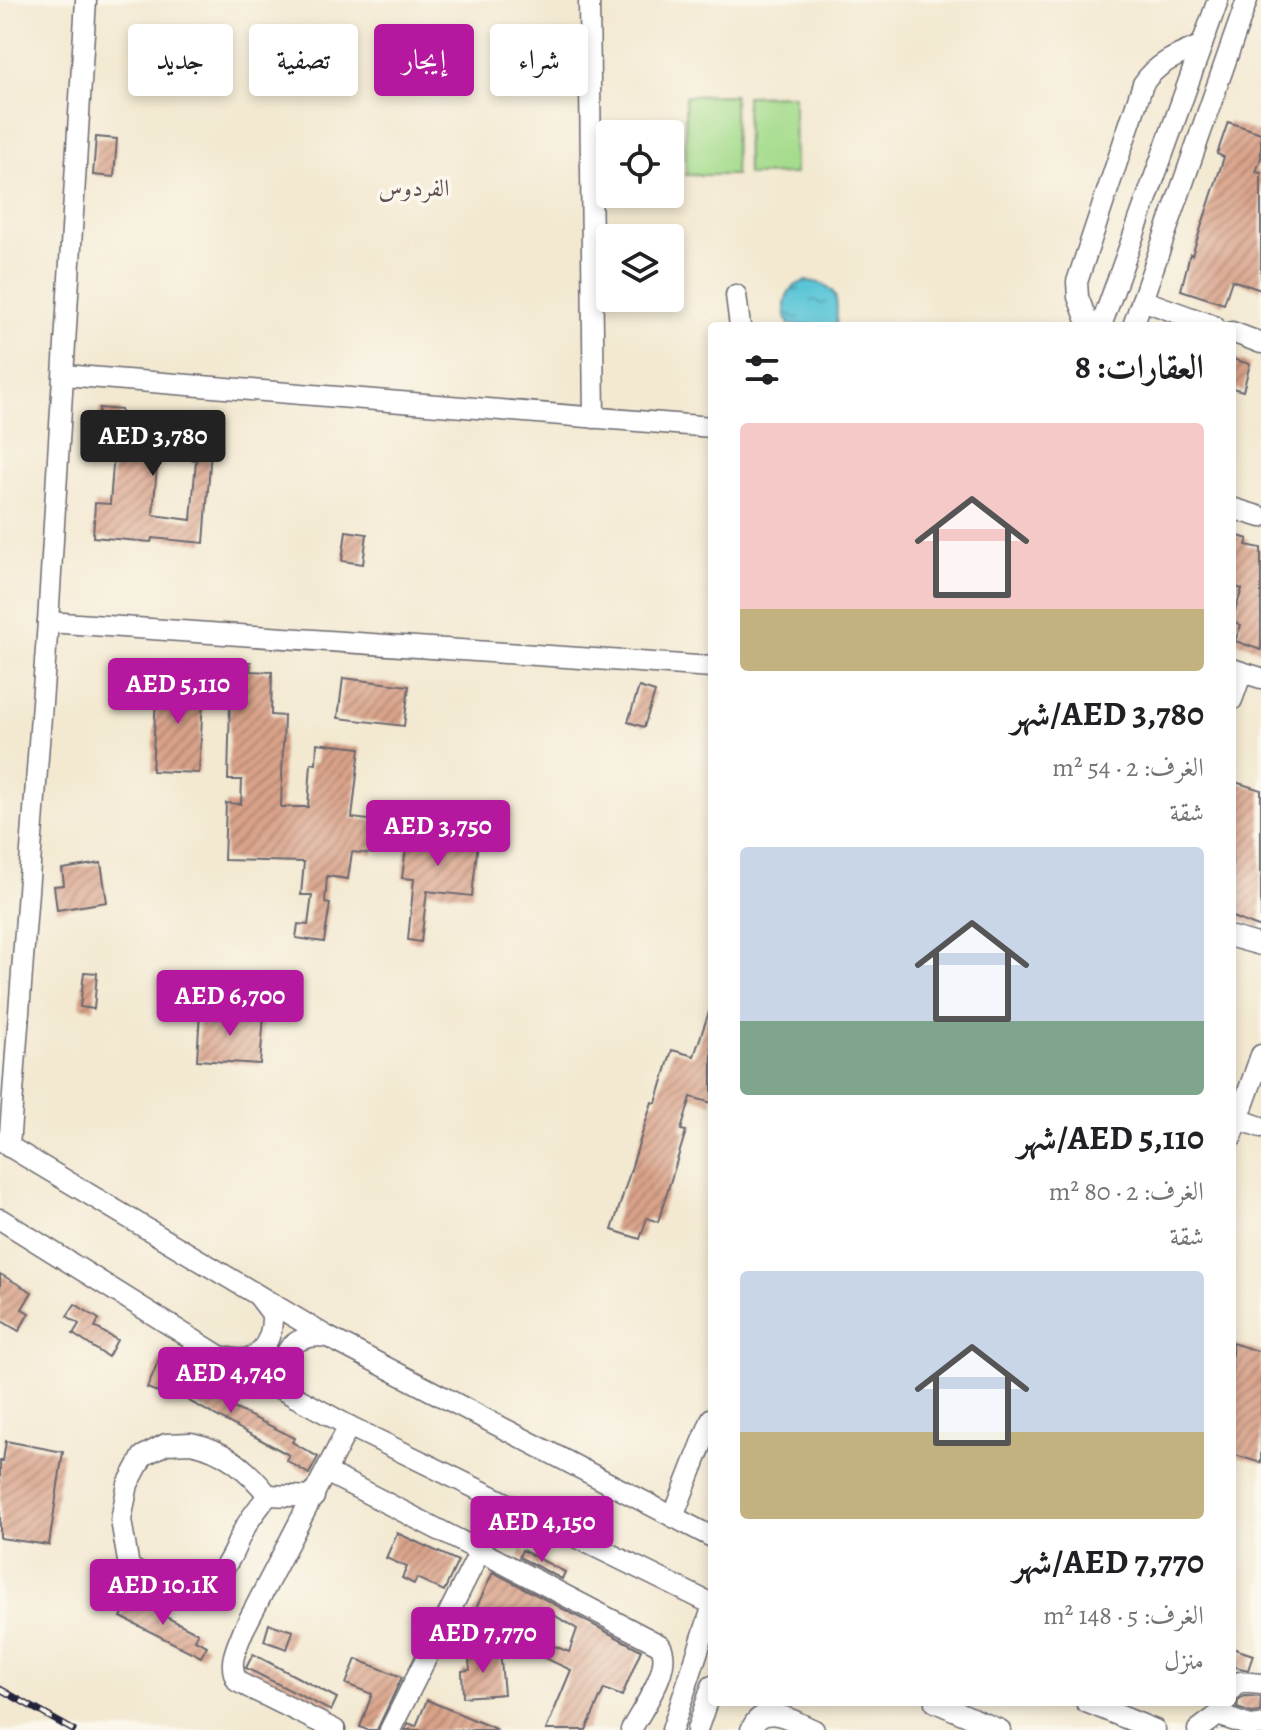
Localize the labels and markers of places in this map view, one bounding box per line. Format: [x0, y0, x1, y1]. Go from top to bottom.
pin: AED 3,780 [61, 410, 245, 478]
pin: AED 5,110 [86, 658, 270, 726]
pin: AED 3,750 [346, 800, 530, 868]
pin: AED 6,700 [138, 970, 322, 1038]
pin: AED 4,740 [139, 1347, 323, 1415]
pin: AED 4,150 [450, 1496, 634, 1564]
pin: AED 10.1K [71, 1559, 255, 1627]
pin: AED 7,770 [391, 1607, 575, 1675]

